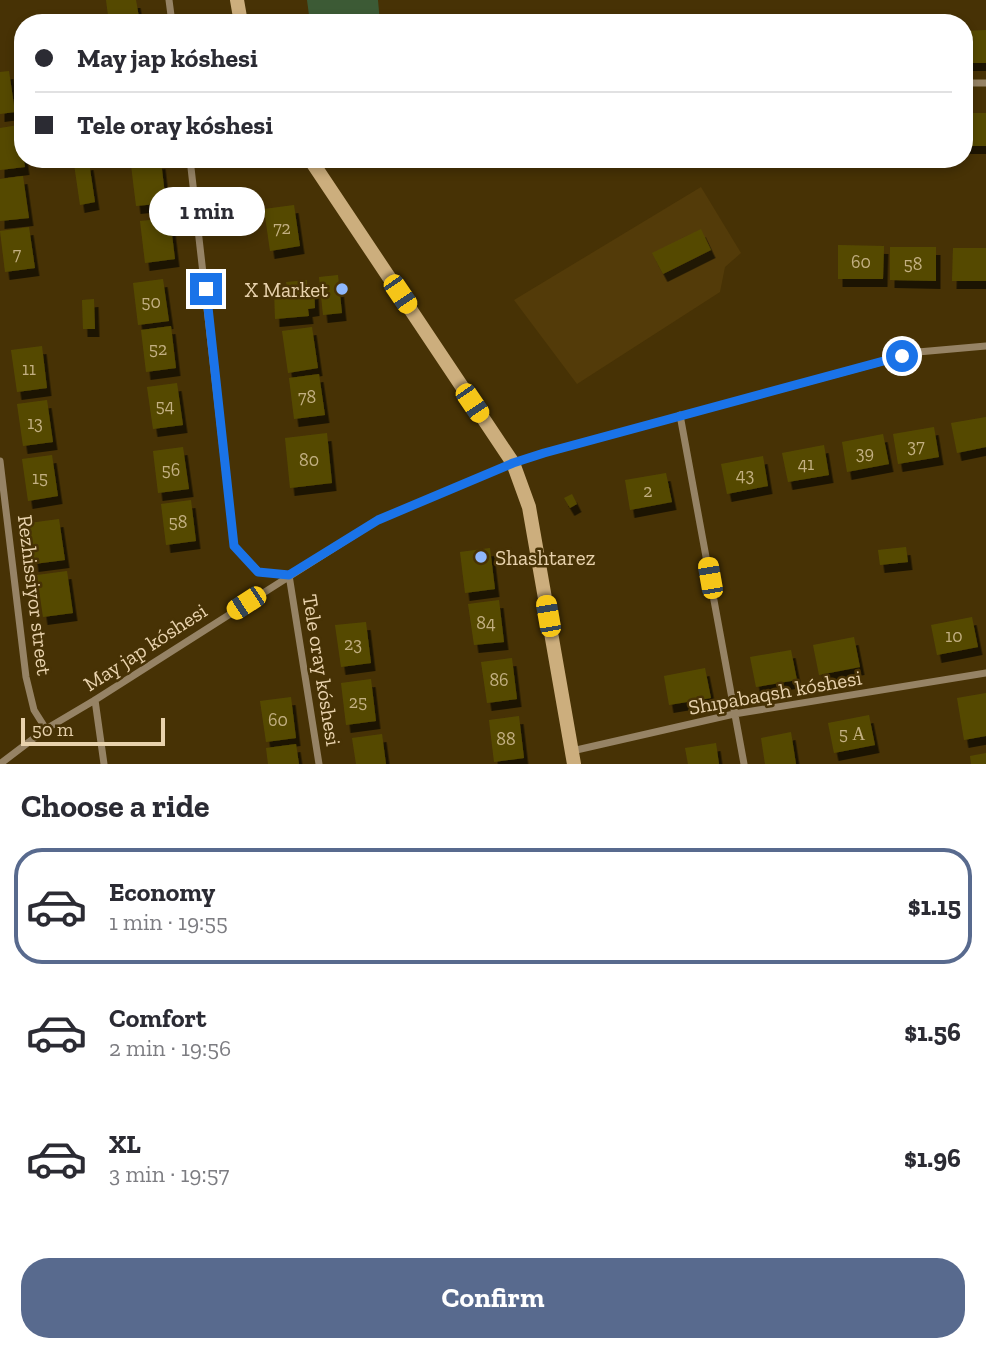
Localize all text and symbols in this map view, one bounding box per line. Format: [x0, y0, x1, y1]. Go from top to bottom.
text: May jap kóshesi [77, 42, 258, 74]
text: Tele oray kóshesi [77, 109, 273, 141]
callout: 1 min [148, 188, 264, 236]
text: 1 min [180, 197, 234, 225]
house number: 72 [273, 217, 291, 239]
house number: 7 [13, 243, 22, 265]
house number: 60 [851, 251, 871, 273]
house number: 58 [904, 253, 922, 275]
car [380, 271, 421, 317]
route end [190, 273, 222, 305]
place label: X Market [245, 277, 328, 302]
marker: X Market [334, 281, 350, 297]
house number: 50 [141, 291, 161, 313]
house number: 52 [149, 338, 167, 360]
route start [886, 340, 918, 372]
house number: 11 [22, 358, 36, 380]
car [452, 380, 493, 426]
house number: 78 [298, 386, 316, 408]
house number: 54 [156, 395, 175, 417]
house number: 13 [27, 412, 43, 434]
house number: 37 [907, 435, 925, 457]
house number: 39 [856, 442, 874, 464]
house number: 80 [299, 449, 319, 471]
house number: 41 [798, 453, 814, 475]
house number: 56 [162, 459, 180, 481]
house number: 43 [736, 464, 754, 486]
house number: 15 [32, 467, 48, 489]
house number: 2 [643, 480, 653, 502]
house number: 58 [169, 511, 187, 533]
street label: Rezhissiyor street [13, 513, 57, 677]
place label: Shashtarez [495, 545, 596, 570]
marker: Shashtarez [473, 549, 489, 565]
car [697, 555, 724, 601]
car [223, 583, 270, 623]
street label: Tele oray kóshesi [298, 592, 346, 748]
car [535, 593, 562, 639]
street label: May jap kóshesi [79, 598, 212, 697]
house number: 84 [476, 612, 496, 634]
house number: 10 [945, 625, 963, 647]
house number: 23 [344, 633, 362, 655]
street label: Shıpabaqsh kóshesi [686, 664, 864, 720]
house number: 86 [489, 669, 509, 691]
house number: 25 [349, 691, 367, 713]
house number: 60 [268, 709, 288, 731]
scale bar [21, 715, 164, 747]
text: 50 m [32, 718, 73, 741]
house number: 5 А [839, 723, 865, 745]
house number: 88 [496, 728, 516, 750]
text: Choose a ride [21, 787, 209, 825]
icon: car [25, 875, 88, 938]
text: Economy [109, 876, 215, 908]
text: $1.15 [908, 890, 961, 922]
text: 1 min · 19:55 [109, 908, 228, 936]
icon: car [25, 1001, 88, 1064]
text: Comfort [109, 1002, 206, 1034]
text: $1.56 [904, 1016, 961, 1048]
text: 2 min · 19:56 [109, 1034, 231, 1062]
icon: car [25, 1127, 88, 1190]
text: XL [109, 1128, 141, 1160]
text: $1.96 [904, 1142, 961, 1174]
text: 3 min · 19:57 [109, 1160, 229, 1188]
button: Confirm [21, 1258, 965, 1338]

